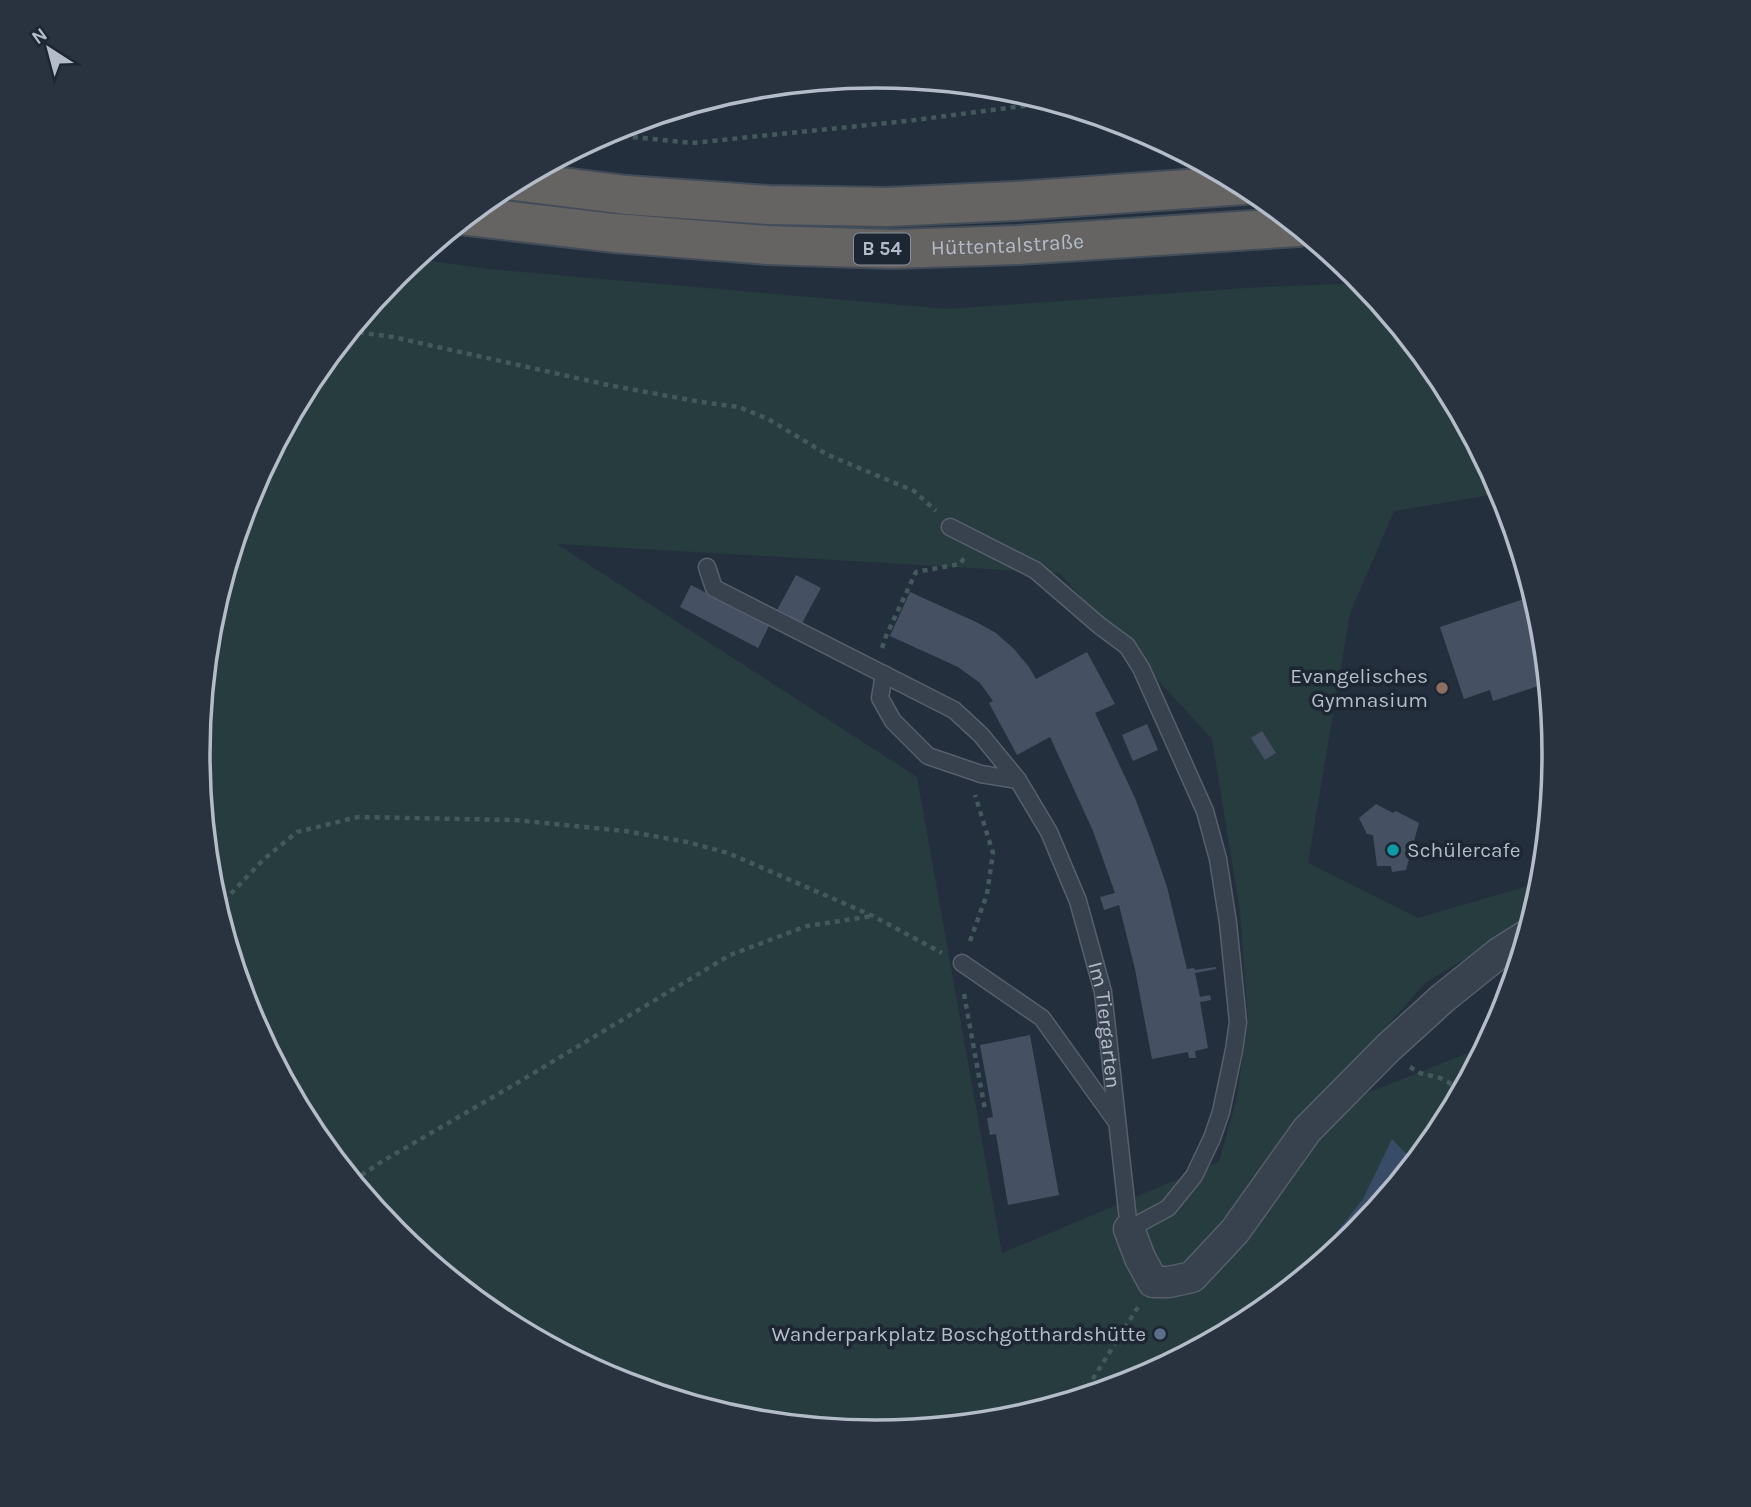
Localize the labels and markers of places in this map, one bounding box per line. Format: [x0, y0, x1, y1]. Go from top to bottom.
place label: Evangelisches Gymnasium [1290, 664, 1428, 712]
marker: Evangelisches Gymnasium [1434, 680, 1450, 696]
place label: Schülercafe [1407, 838, 1521, 862]
marker: Schülercafe [1385, 842, 1401, 858]
place label: Wanderparkplatz Boschgotthardshütte [772, 1322, 1146, 1346]
marker: Wanderparkplatz Boschgotthardshütte [1152, 1326, 1168, 1342]

